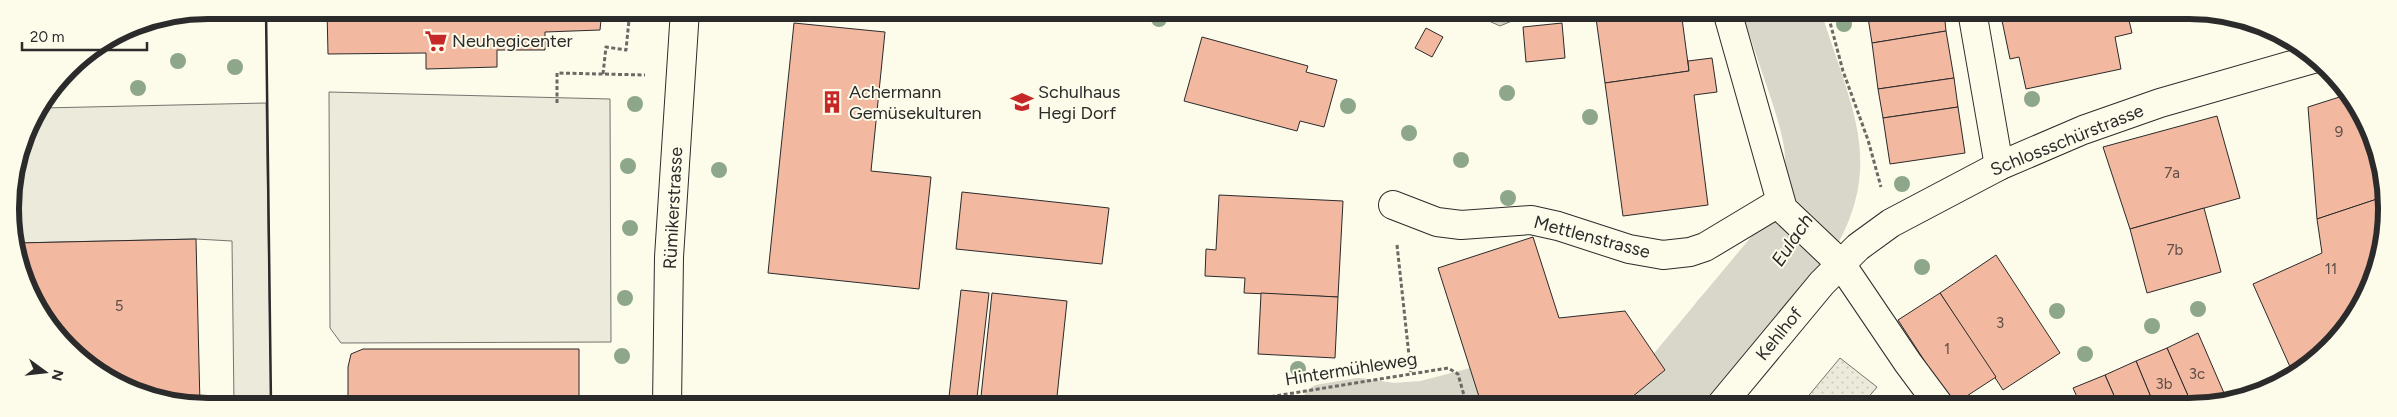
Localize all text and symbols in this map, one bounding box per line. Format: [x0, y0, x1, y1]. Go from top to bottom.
scale bar [22, 20, 148, 52]
text: 20 m [30, 28, 64, 46]
supermarket icon: Neuhegicenter [423, 28, 449, 54]
place label: Neuhegicenter [452, 30, 573, 52]
place label: Achermann Gemüsekulturen [849, 81, 982, 124]
place label: Schulhaus Hegi Dorf [1038, 81, 1121, 124]
building icon: Achermann Gemüsekulturen [819, 89, 845, 115]
school or university icon: Schulhaus Hegi Dorf [1009, 89, 1035, 115]
street label: Schlossschürstrasse [1987, 99, 2147, 181]
house number: 9 [2335, 123, 2343, 141]
street label: Rümikerstrasse [659, 146, 687, 270]
house number: 7a [2164, 164, 2180, 182]
water label: Eulach [1766, 209, 1818, 271]
street label: Mettlenstrasse [1531, 211, 1653, 263]
house number: 7b [2167, 241, 2184, 259]
house number: 11 [2325, 260, 2337, 278]
house number: 5 [115, 297, 123, 315]
street label: Kehlhof [1751, 303, 1807, 365]
house number: 3 [1996, 314, 2004, 332]
house number: 1 [1944, 340, 1950, 358]
north arrow [20, 347, 70, 397]
street label: Hintermühleweg [1283, 348, 1419, 390]
house number: 3c [2189, 365, 2205, 383]
text: N [47, 368, 67, 383]
house number: 3b [2156, 375, 2173, 393]

